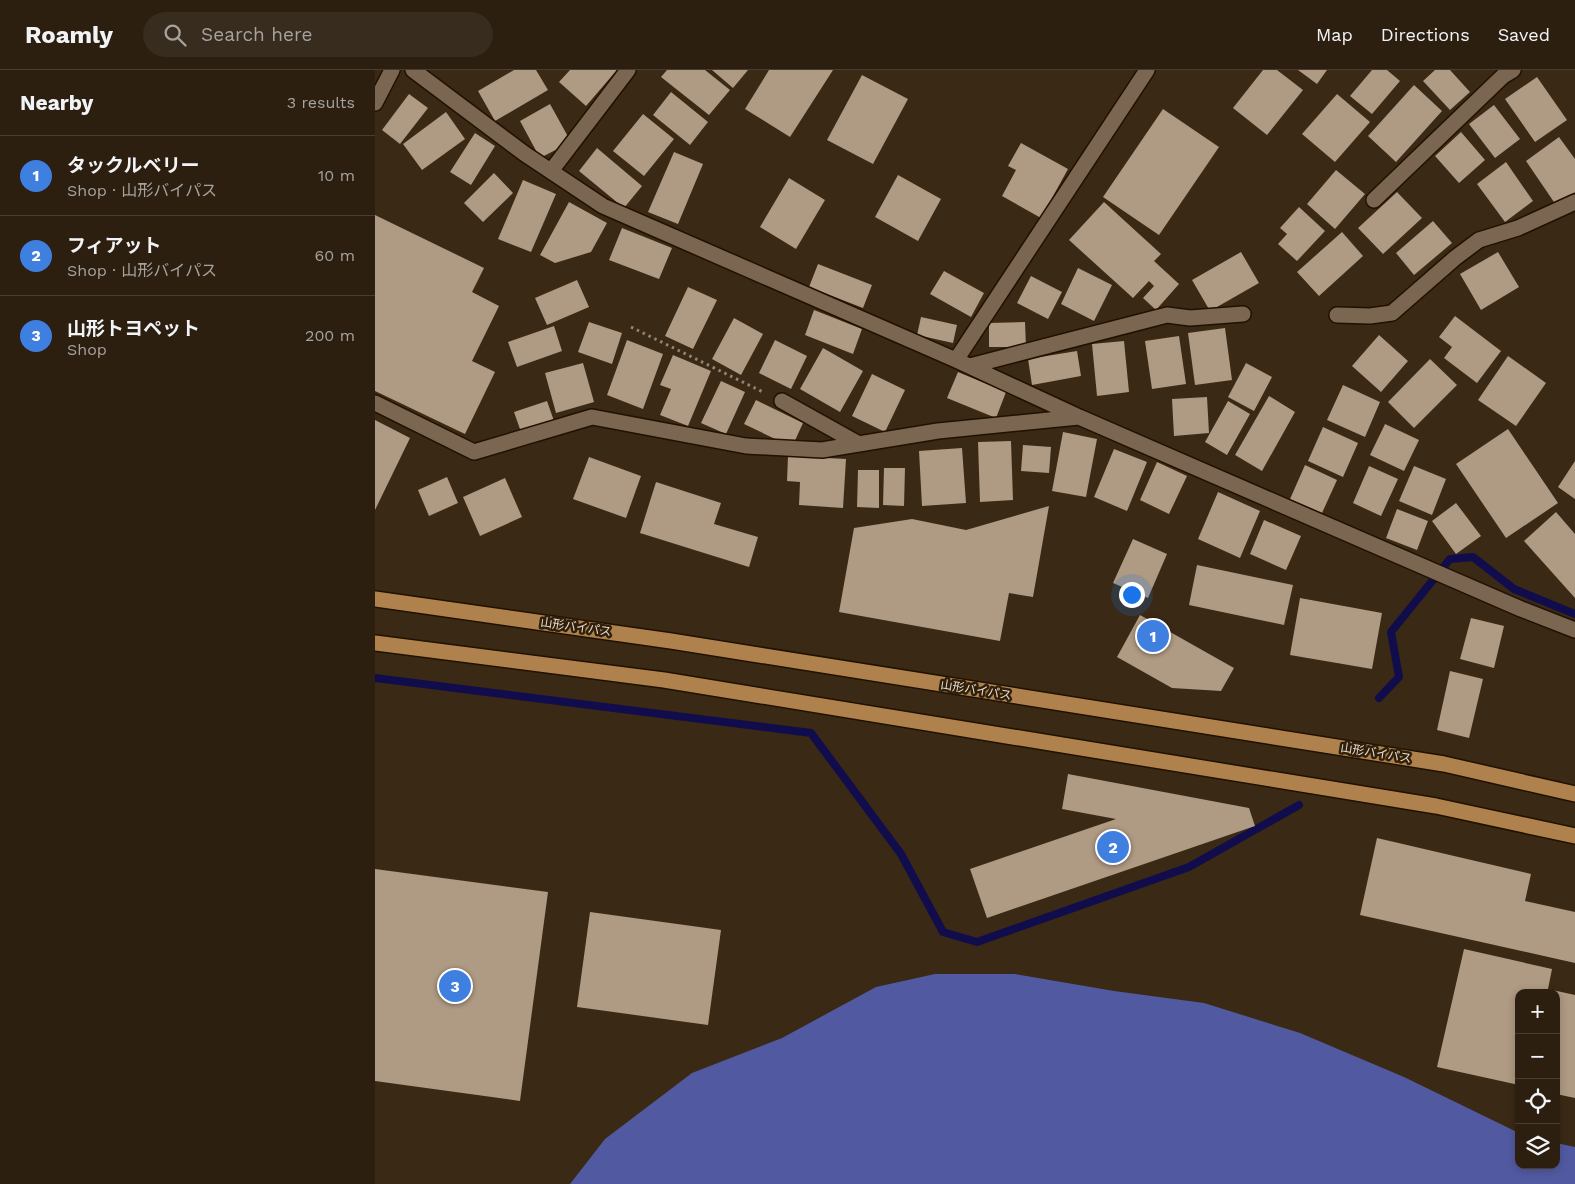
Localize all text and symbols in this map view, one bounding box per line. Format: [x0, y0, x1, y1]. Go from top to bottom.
search box [143, 12, 493, 57]
text: Roamly [25, 21, 113, 49]
icon: search [161, 21, 189, 49]
text: Search here [201, 23, 312, 46]
text: Map [1316, 24, 1353, 45]
text: Directions [1381, 24, 1470, 45]
text: Saved [1498, 24, 1550, 45]
text: Nearby [20, 90, 93, 115]
text: 3 results [287, 93, 355, 112]
text: タックルベリー [67, 154, 199, 177]
text: 1 [33, 166, 39, 185]
text: 10 m [318, 166, 355, 185]
text: Shop · 山形バイパス [67, 181, 217, 200]
text: フィアット [67, 234, 162, 257]
text: 2 [31, 246, 41, 265]
text: 60 m [315, 246, 355, 265]
text: Shop · 山形バイパス [67, 261, 217, 280]
text: 山形トヨペット [67, 317, 200, 340]
text: 3 [31, 326, 41, 345]
text: 200 m [305, 326, 355, 345]
text: Shop [67, 340, 107, 359]
your location [1119, 582, 1145, 608]
street label: 山形バイパス [539, 615, 613, 639]
pin: 1 [1137, 617, 1169, 655]
street label: 山形バイパス [939, 677, 1013, 703]
street label: 山形バイパス [1339, 740, 1413, 766]
pin: 2 [1097, 828, 1129, 866]
pin: 3 [439, 967, 471, 1005]
map controls [1515, 989, 1560, 1169]
button: + [1515, 989, 1560, 1034]
button: − [1515, 1034, 1560, 1079]
button: locate [1515, 1079, 1560, 1124]
button: layers [1515, 1124, 1560, 1169]

